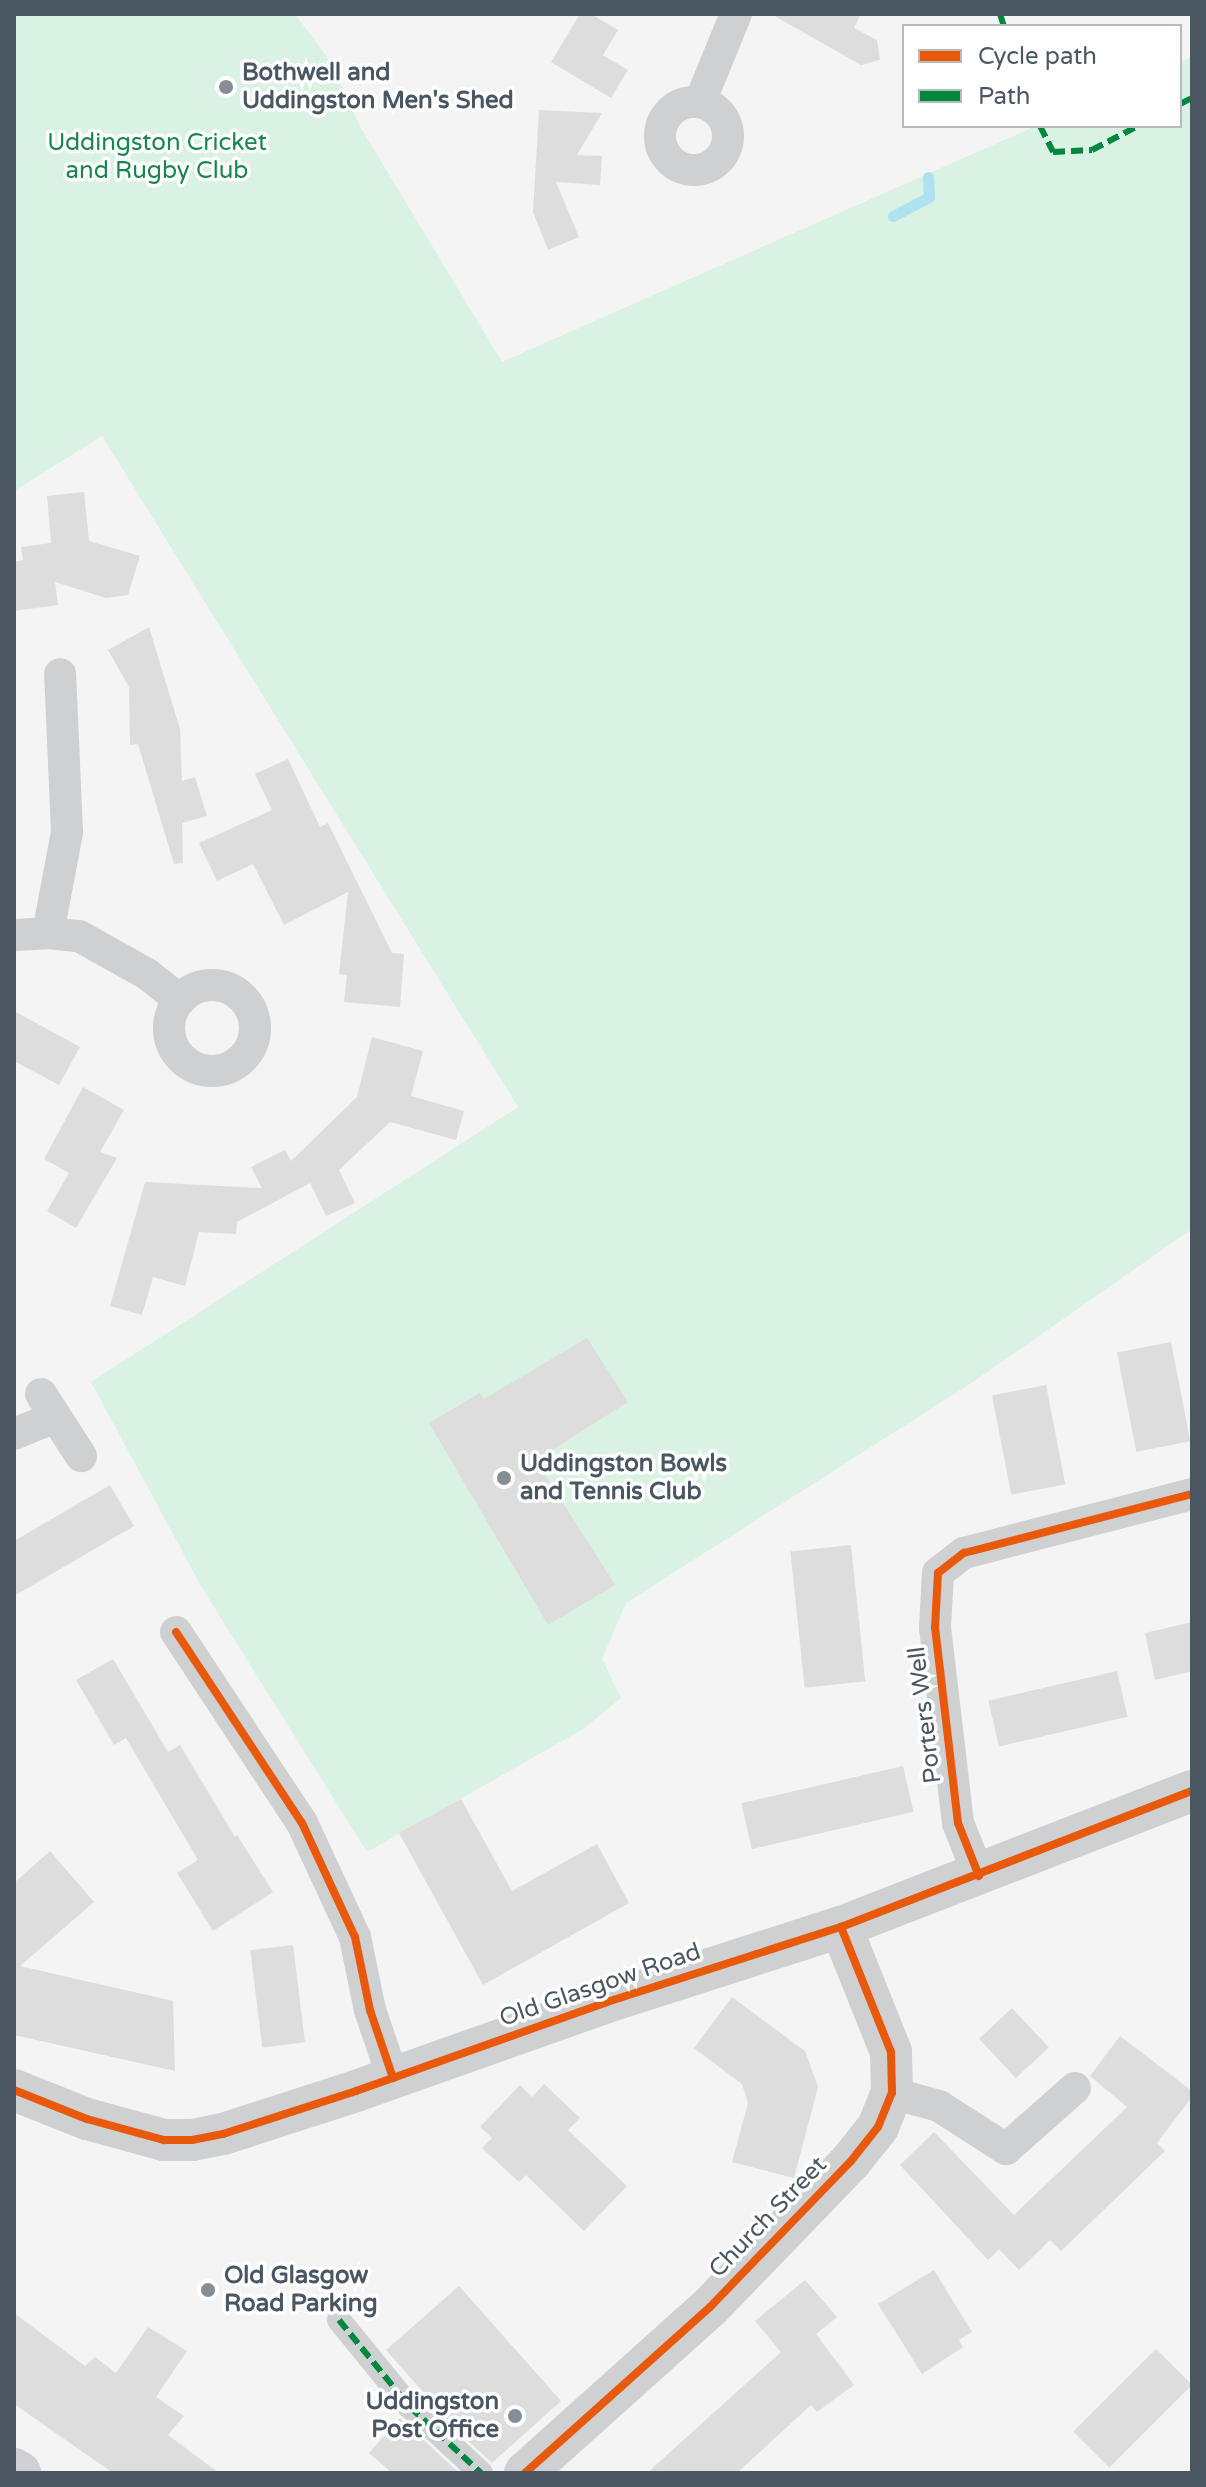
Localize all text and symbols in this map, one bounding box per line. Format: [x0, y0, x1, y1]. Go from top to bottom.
legend [902, 24, 1182, 128]
text: Cycle path [978, 42, 1097, 71]
place label: Bothwell and Uddingston Men's Shed [242, 59, 514, 115]
marker: Bothwell and Uddingston Men's Shed [217, 78, 235, 96]
text: Path [978, 82, 1031, 111]
park label: Uddingston Cricket and Rugby Club [47, 129, 267, 185]
place label: Uddingston Bowls and Tennis Club [520, 1450, 727, 1506]
marker: Uddingston Bowls and Tennis Club [495, 1469, 513, 1487]
street label: Porters Well [902, 1645, 948, 1785]
street label: Old Glasgow Road [496, 1937, 704, 2033]
street label: Church Street [703, 2151, 833, 2283]
place label: Old Glasgow Road Parking [224, 2262, 378, 2318]
marker: Old Glasgow Road Parking [199, 2281, 217, 2299]
place label: Uddingston Post Office [366, 2388, 499, 2444]
marker: Uddingston Post Office [506, 2407, 524, 2425]

